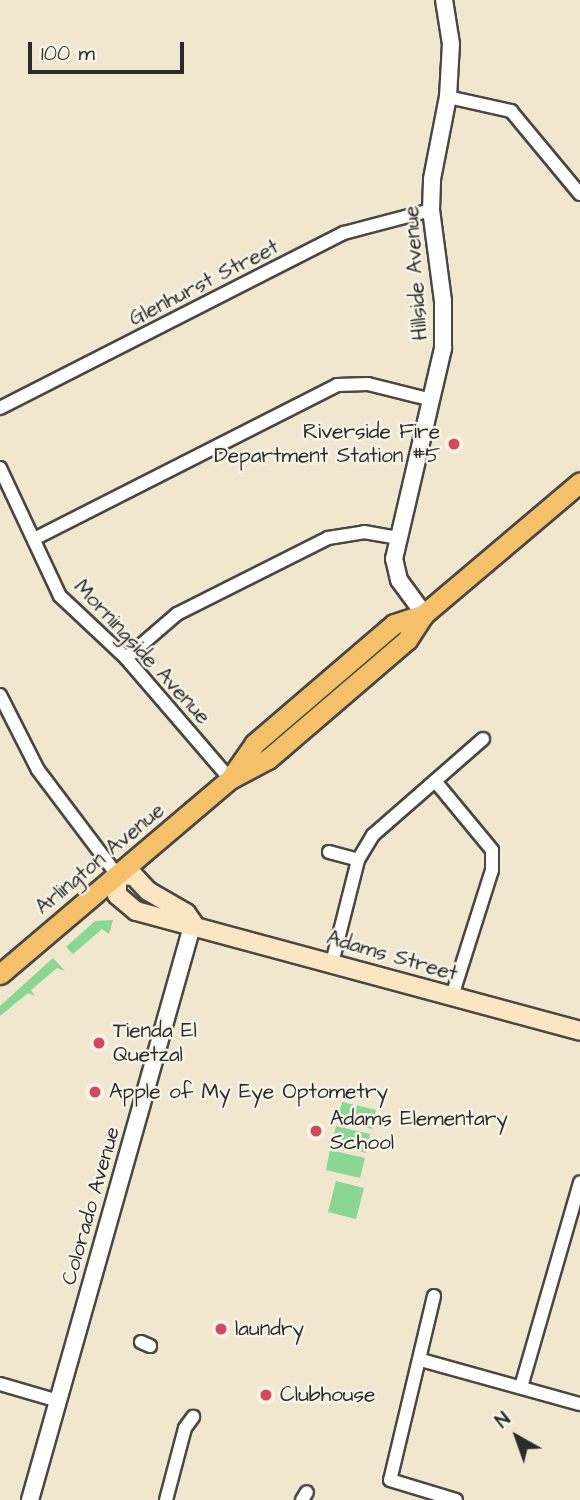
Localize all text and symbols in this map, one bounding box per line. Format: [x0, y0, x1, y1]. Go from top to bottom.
scale bar [32, 28, 187, 72]
text: 100 m [41, 39, 95, 68]
street label: Hillside Avenue [399, 205, 433, 341]
street label: Glenhurst Street [125, 234, 283, 332]
place label: Riverside Fire Department Station #5 [214, 419, 440, 469]
marker: Riverside Fire Department Station #5 [446, 436, 462, 452]
street label: Morningside Avenue [69, 575, 215, 729]
street label: Arlington Avenue [31, 798, 169, 920]
street label: Adams Street [324, 925, 460, 987]
place label: Tienda El Quetzal [113, 1018, 197, 1068]
marker: Tienda El Quetzal [91, 1035, 107, 1051]
place label: Apple of My Eye Optometry [109, 1079, 388, 1105]
marker: Apple of My Eye Optometry [87, 1084, 103, 1100]
place label: Adams Elementary School [330, 1106, 508, 1156]
marker: Adams Elementary School [308, 1123, 324, 1139]
street label: Colorado Avenue [56, 1124, 126, 1288]
place label: laundry [235, 1316, 304, 1342]
marker: laundry [213, 1321, 229, 1337]
place label: Clubhouse [280, 1382, 375, 1408]
marker: Clubhouse [258, 1387, 274, 1403]
north arrow [482, 1402, 552, 1472]
text: N [490, 1406, 516, 1435]

